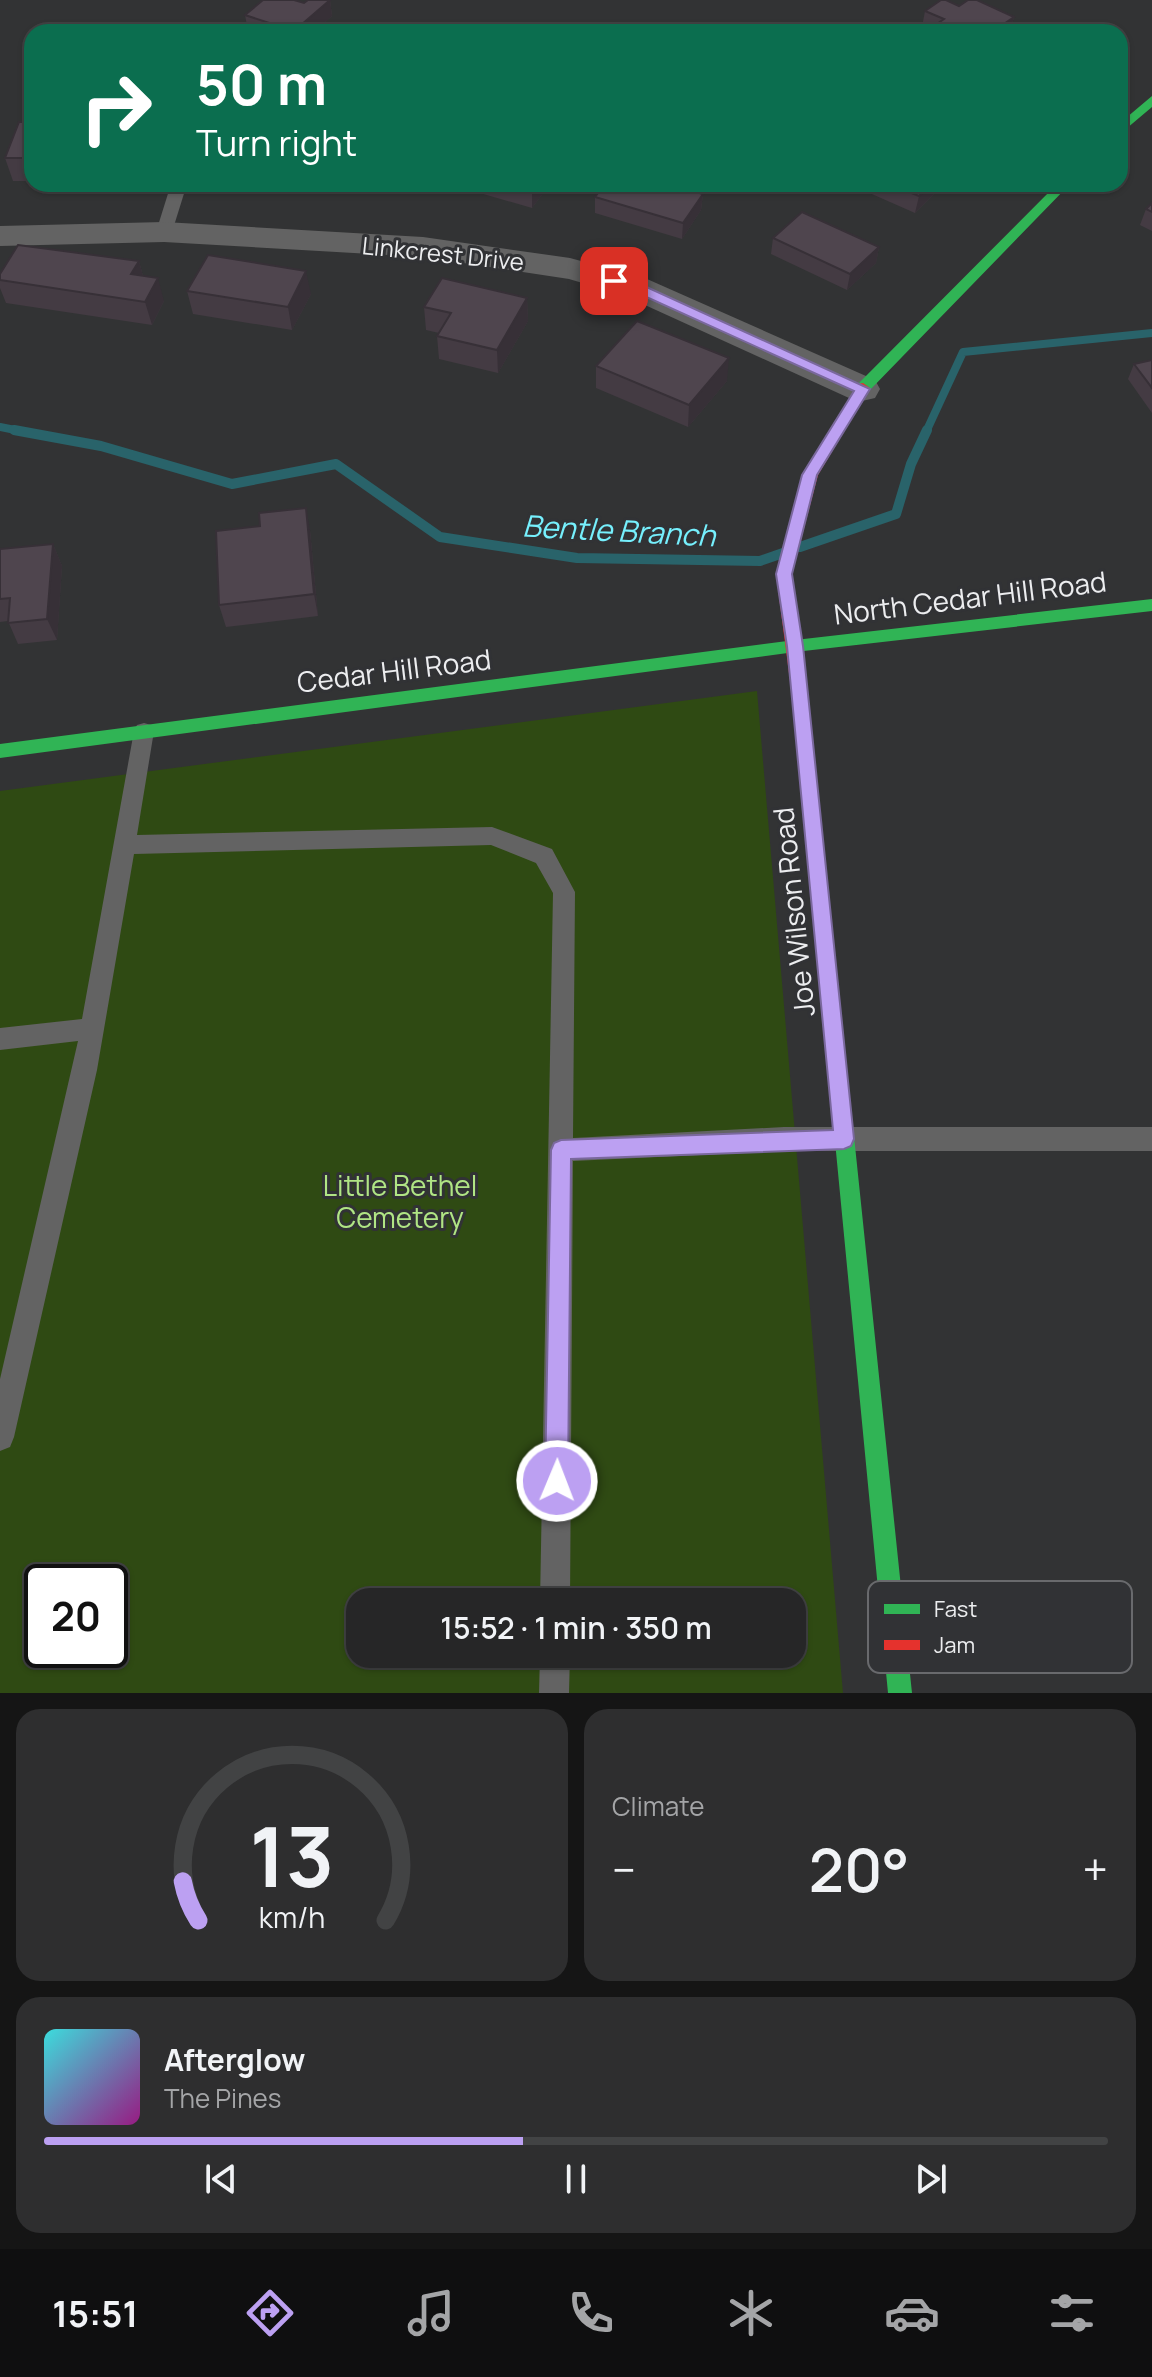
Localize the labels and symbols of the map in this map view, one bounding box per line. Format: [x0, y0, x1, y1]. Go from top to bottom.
street label: Linkcrest Drive [360, 228, 526, 278]
pin [580, 247, 648, 315]
water label: Bentle Branch [521, 504, 718, 556]
street label: North Cedar Hill Road [832, 561, 1108, 633]
street label: Cedar Hill Road [295, 639, 493, 701]
street label: Joe Wilson Road [763, 806, 823, 1018]
park label: Little Bethel Cemetery [323, 1166, 477, 1236]
position arrow [515, 1439, 599, 1523]
speed limit sign: 20 [24, 1564, 128, 1668]
legend [868, 1581, 1132, 1673]
text: Fast [934, 1594, 977, 1624]
text: Jam [934, 1630, 975, 1660]

